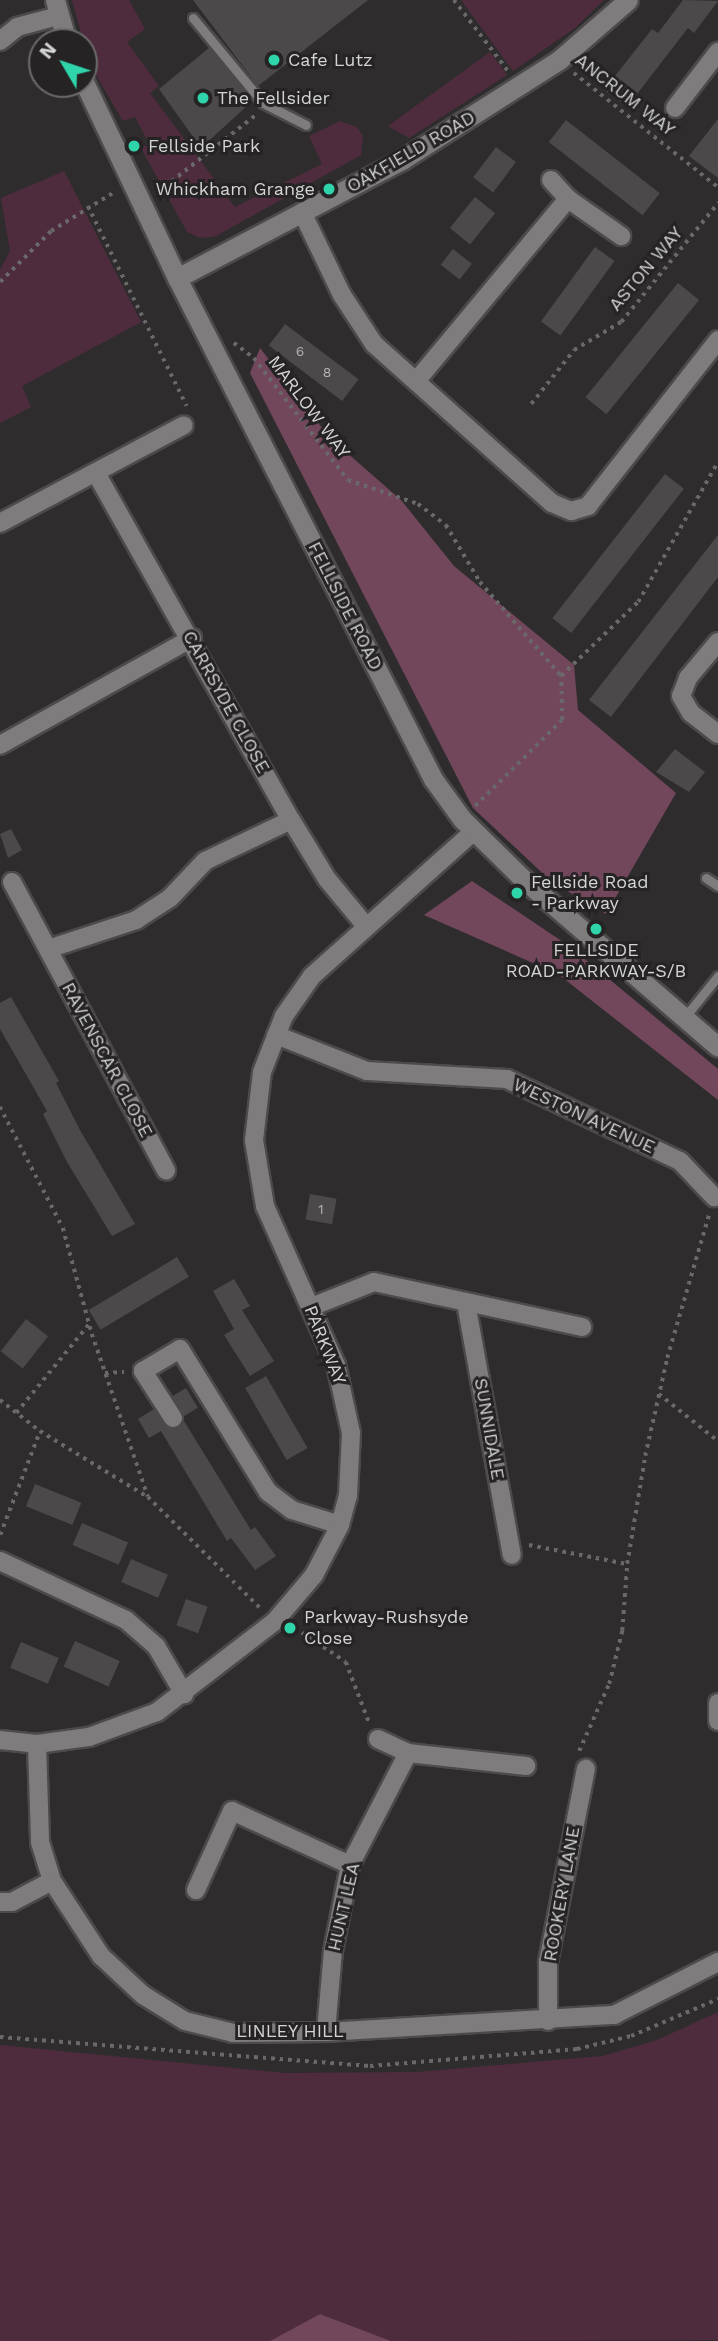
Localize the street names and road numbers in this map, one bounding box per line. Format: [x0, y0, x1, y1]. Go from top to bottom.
street label: ANCRUM WAY [571, 49, 679, 141]
street label: OAKFIELD ROAD [343, 107, 479, 197]
street label: ASTON WAY [604, 222, 688, 316]
street label: MARLOW WAY [263, 351, 355, 463]
street label: FELLSIDE ROAD [303, 538, 387, 674]
street label: CARRSYDE CLOSE [178, 627, 274, 777]
street label: RAVENSCAR CLOSE [57, 979, 157, 1141]
street label: WESTON AVENUE [509, 1074, 659, 1158]
street label: PARKWAY [299, 1302, 351, 1388]
street label: SUNNIDALE [469, 1377, 509, 1481]
street label: ROOKERY LANE [539, 1824, 585, 1964]
street label: HUNT LEA [323, 1861, 365, 1953]
street label: LINLEY HILL [236, 2020, 344, 2042]

